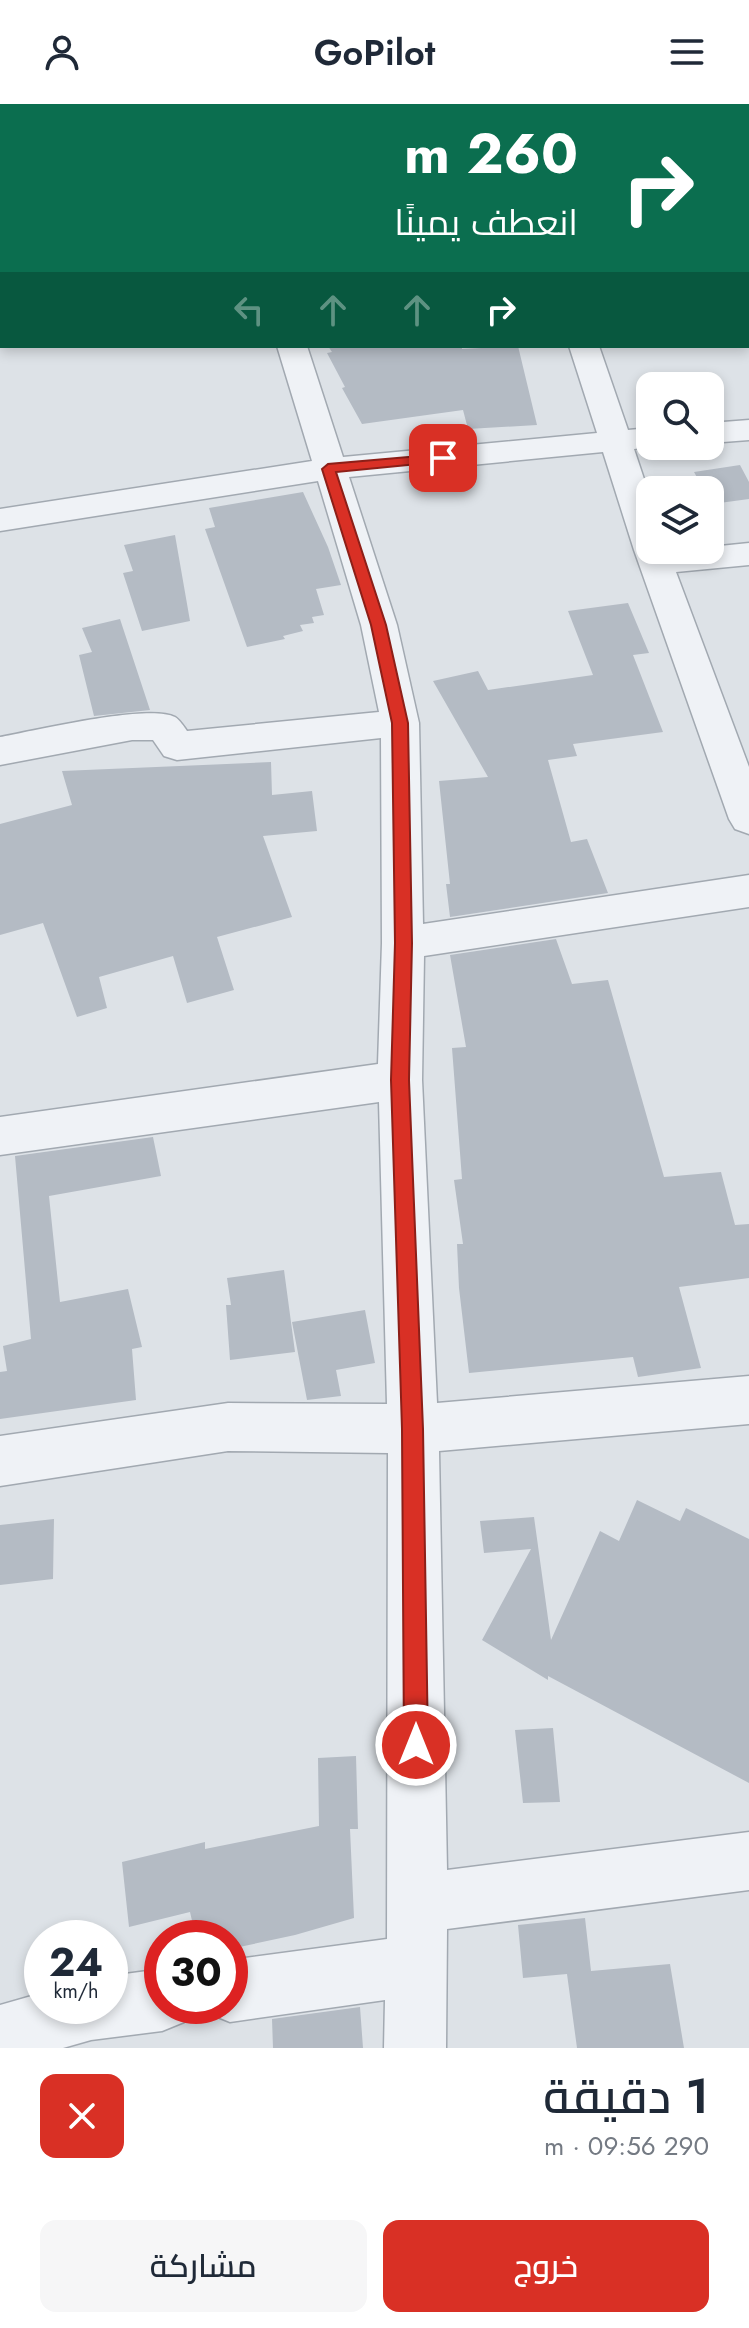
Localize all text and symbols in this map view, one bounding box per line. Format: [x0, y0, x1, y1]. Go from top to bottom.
text: GoPilot [314, 26, 435, 78]
icon: person [40, 30, 84, 74]
icon: menu [665, 30, 709, 74]
text: 260 m [404, 113, 578, 194]
icon: right [606, 136, 710, 240]
text: انعطف يمينًا [394, 196, 578, 248]
icon: left [227, 288, 271, 332]
icon: ahead [311, 288, 355, 332]
icon: ahead [395, 288, 439, 332]
icon: right [479, 288, 523, 332]
map controls [636, 372, 724, 564]
button: search [636, 372, 724, 460]
pin [409, 424, 477, 492]
icon: arrive [421, 436, 465, 480]
button: layers [636, 476, 724, 564]
position arrow [374, 1703, 458, 1787]
speed limit sign: 30 [144, 1920, 248, 2024]
text: 24 [49, 1933, 103, 1991]
text: km/h [53, 1977, 99, 2006]
text: 1 دقيقة [543, 2062, 709, 2131]
button: close [40, 2074, 124, 2158]
text: 290 m · 09:56 [544, 2127, 709, 2165]
button: مشاركة [40, 2220, 367, 2312]
button: خروج [383, 2220, 709, 2312]

